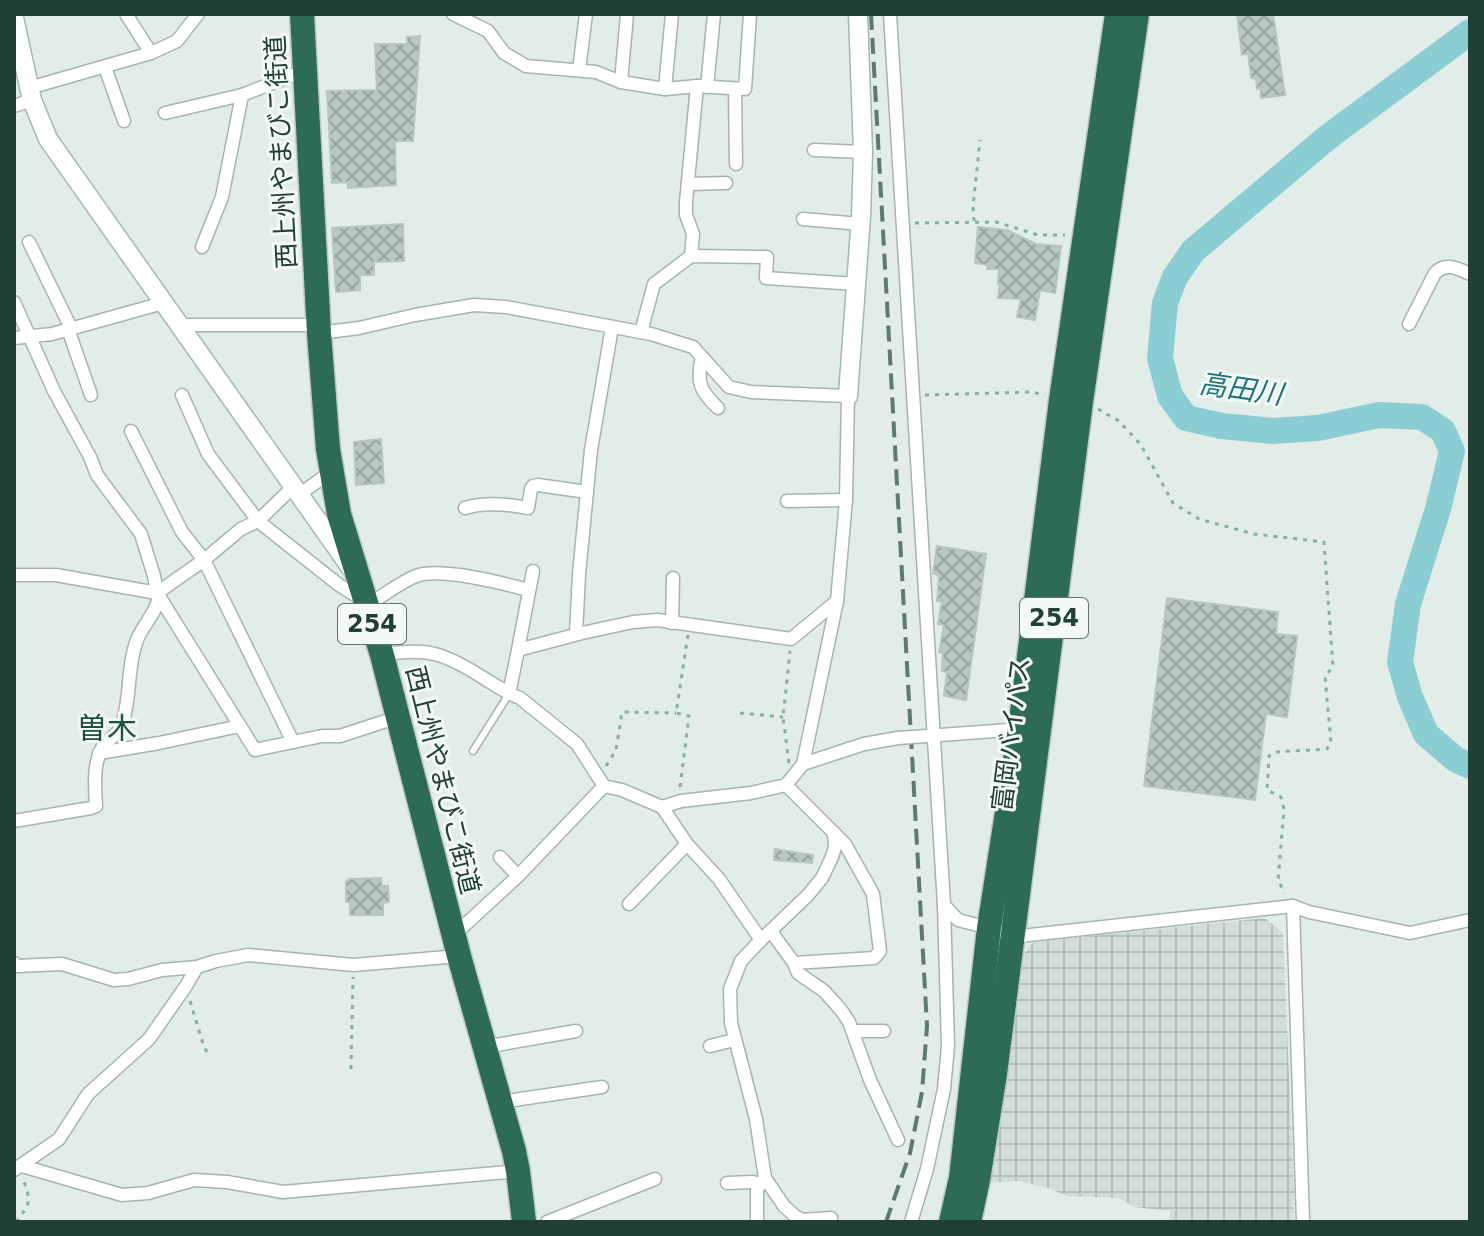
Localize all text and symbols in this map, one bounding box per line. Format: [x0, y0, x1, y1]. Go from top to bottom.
street label: 西上州やまびこ街道 [260, 34, 302, 270]
water label: 高田川 [1197, 367, 1288, 412]
road number: 254 [1020, 598, 1088, 638]
road number: 254 [338, 604, 406, 644]
street label: 富岡バイパス [987, 655, 1035, 813]
street label: 西上州やまびこ街道 [400, 663, 486, 897]
district label: 曽木 [77, 711, 137, 746]

